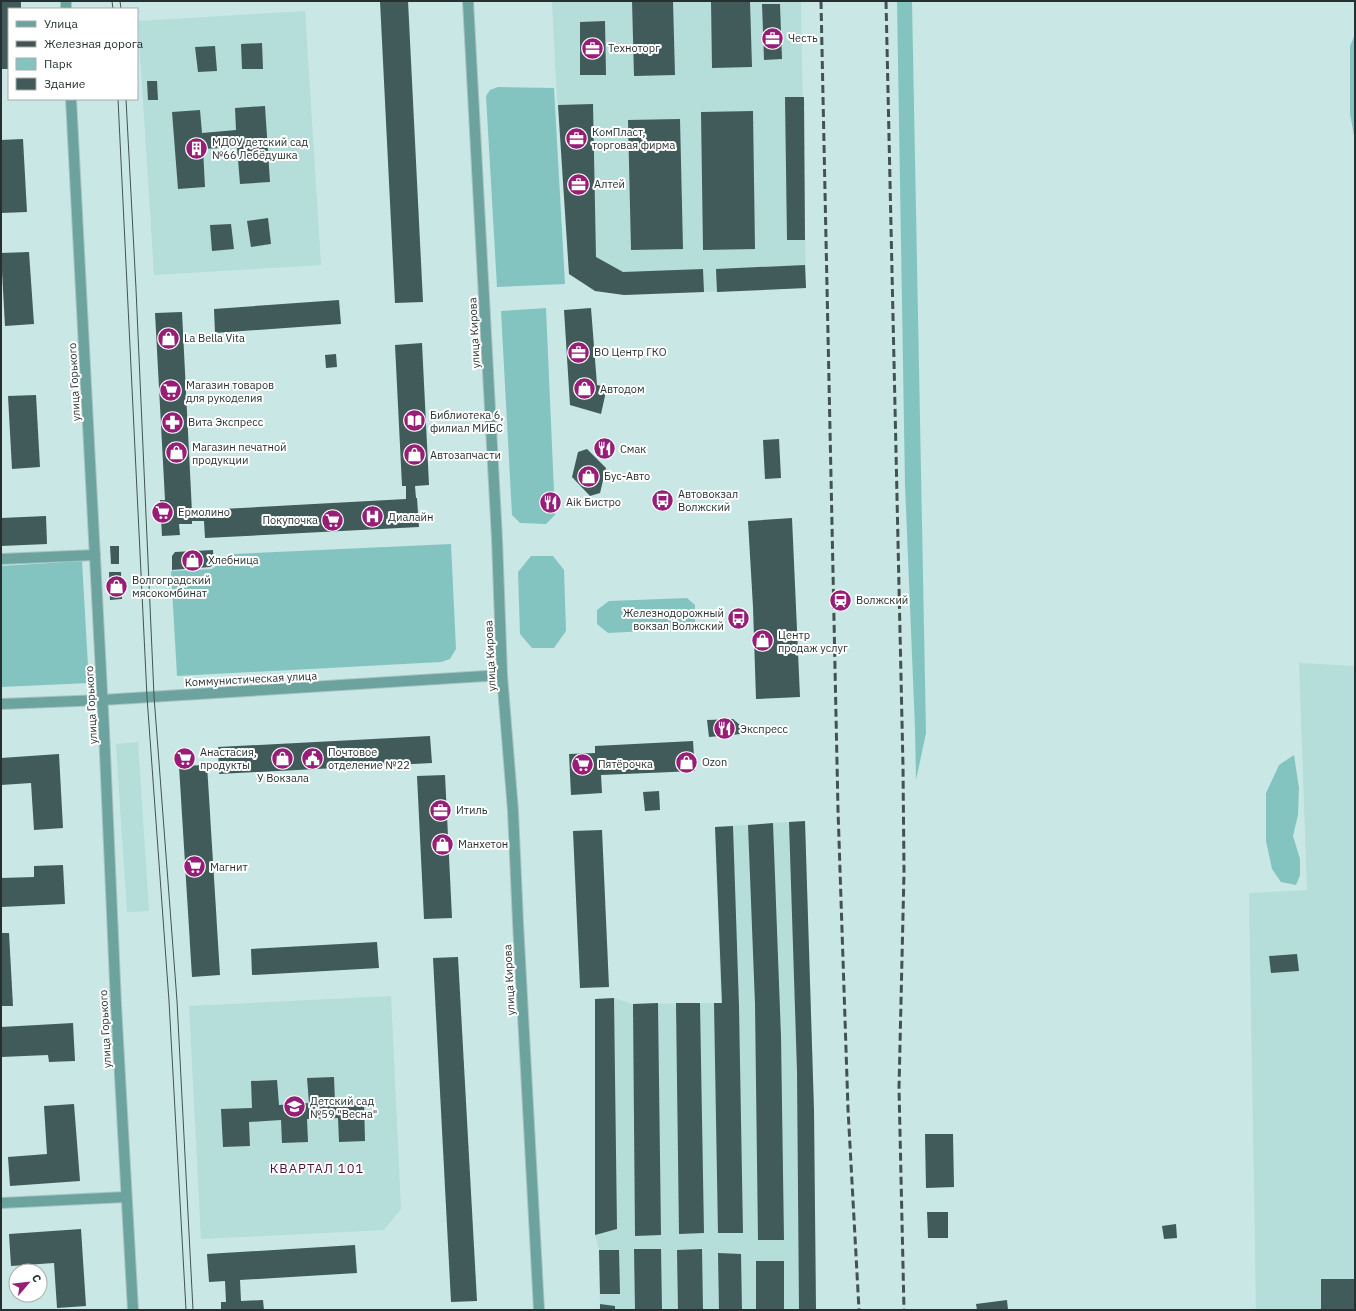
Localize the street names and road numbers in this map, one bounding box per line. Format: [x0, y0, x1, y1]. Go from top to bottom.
street label: улица Кирова [465, 297, 483, 369]
street label: улица Горького [65, 342, 83, 422]
street label: улица Кирова [481, 620, 499, 692]
street label: улица Горького [82, 665, 100, 745]
street label: Коммунистическая улица [185, 669, 318, 689]
street label: улица Кирова [500, 944, 518, 1016]
street label: улица Горького [96, 989, 114, 1069]

